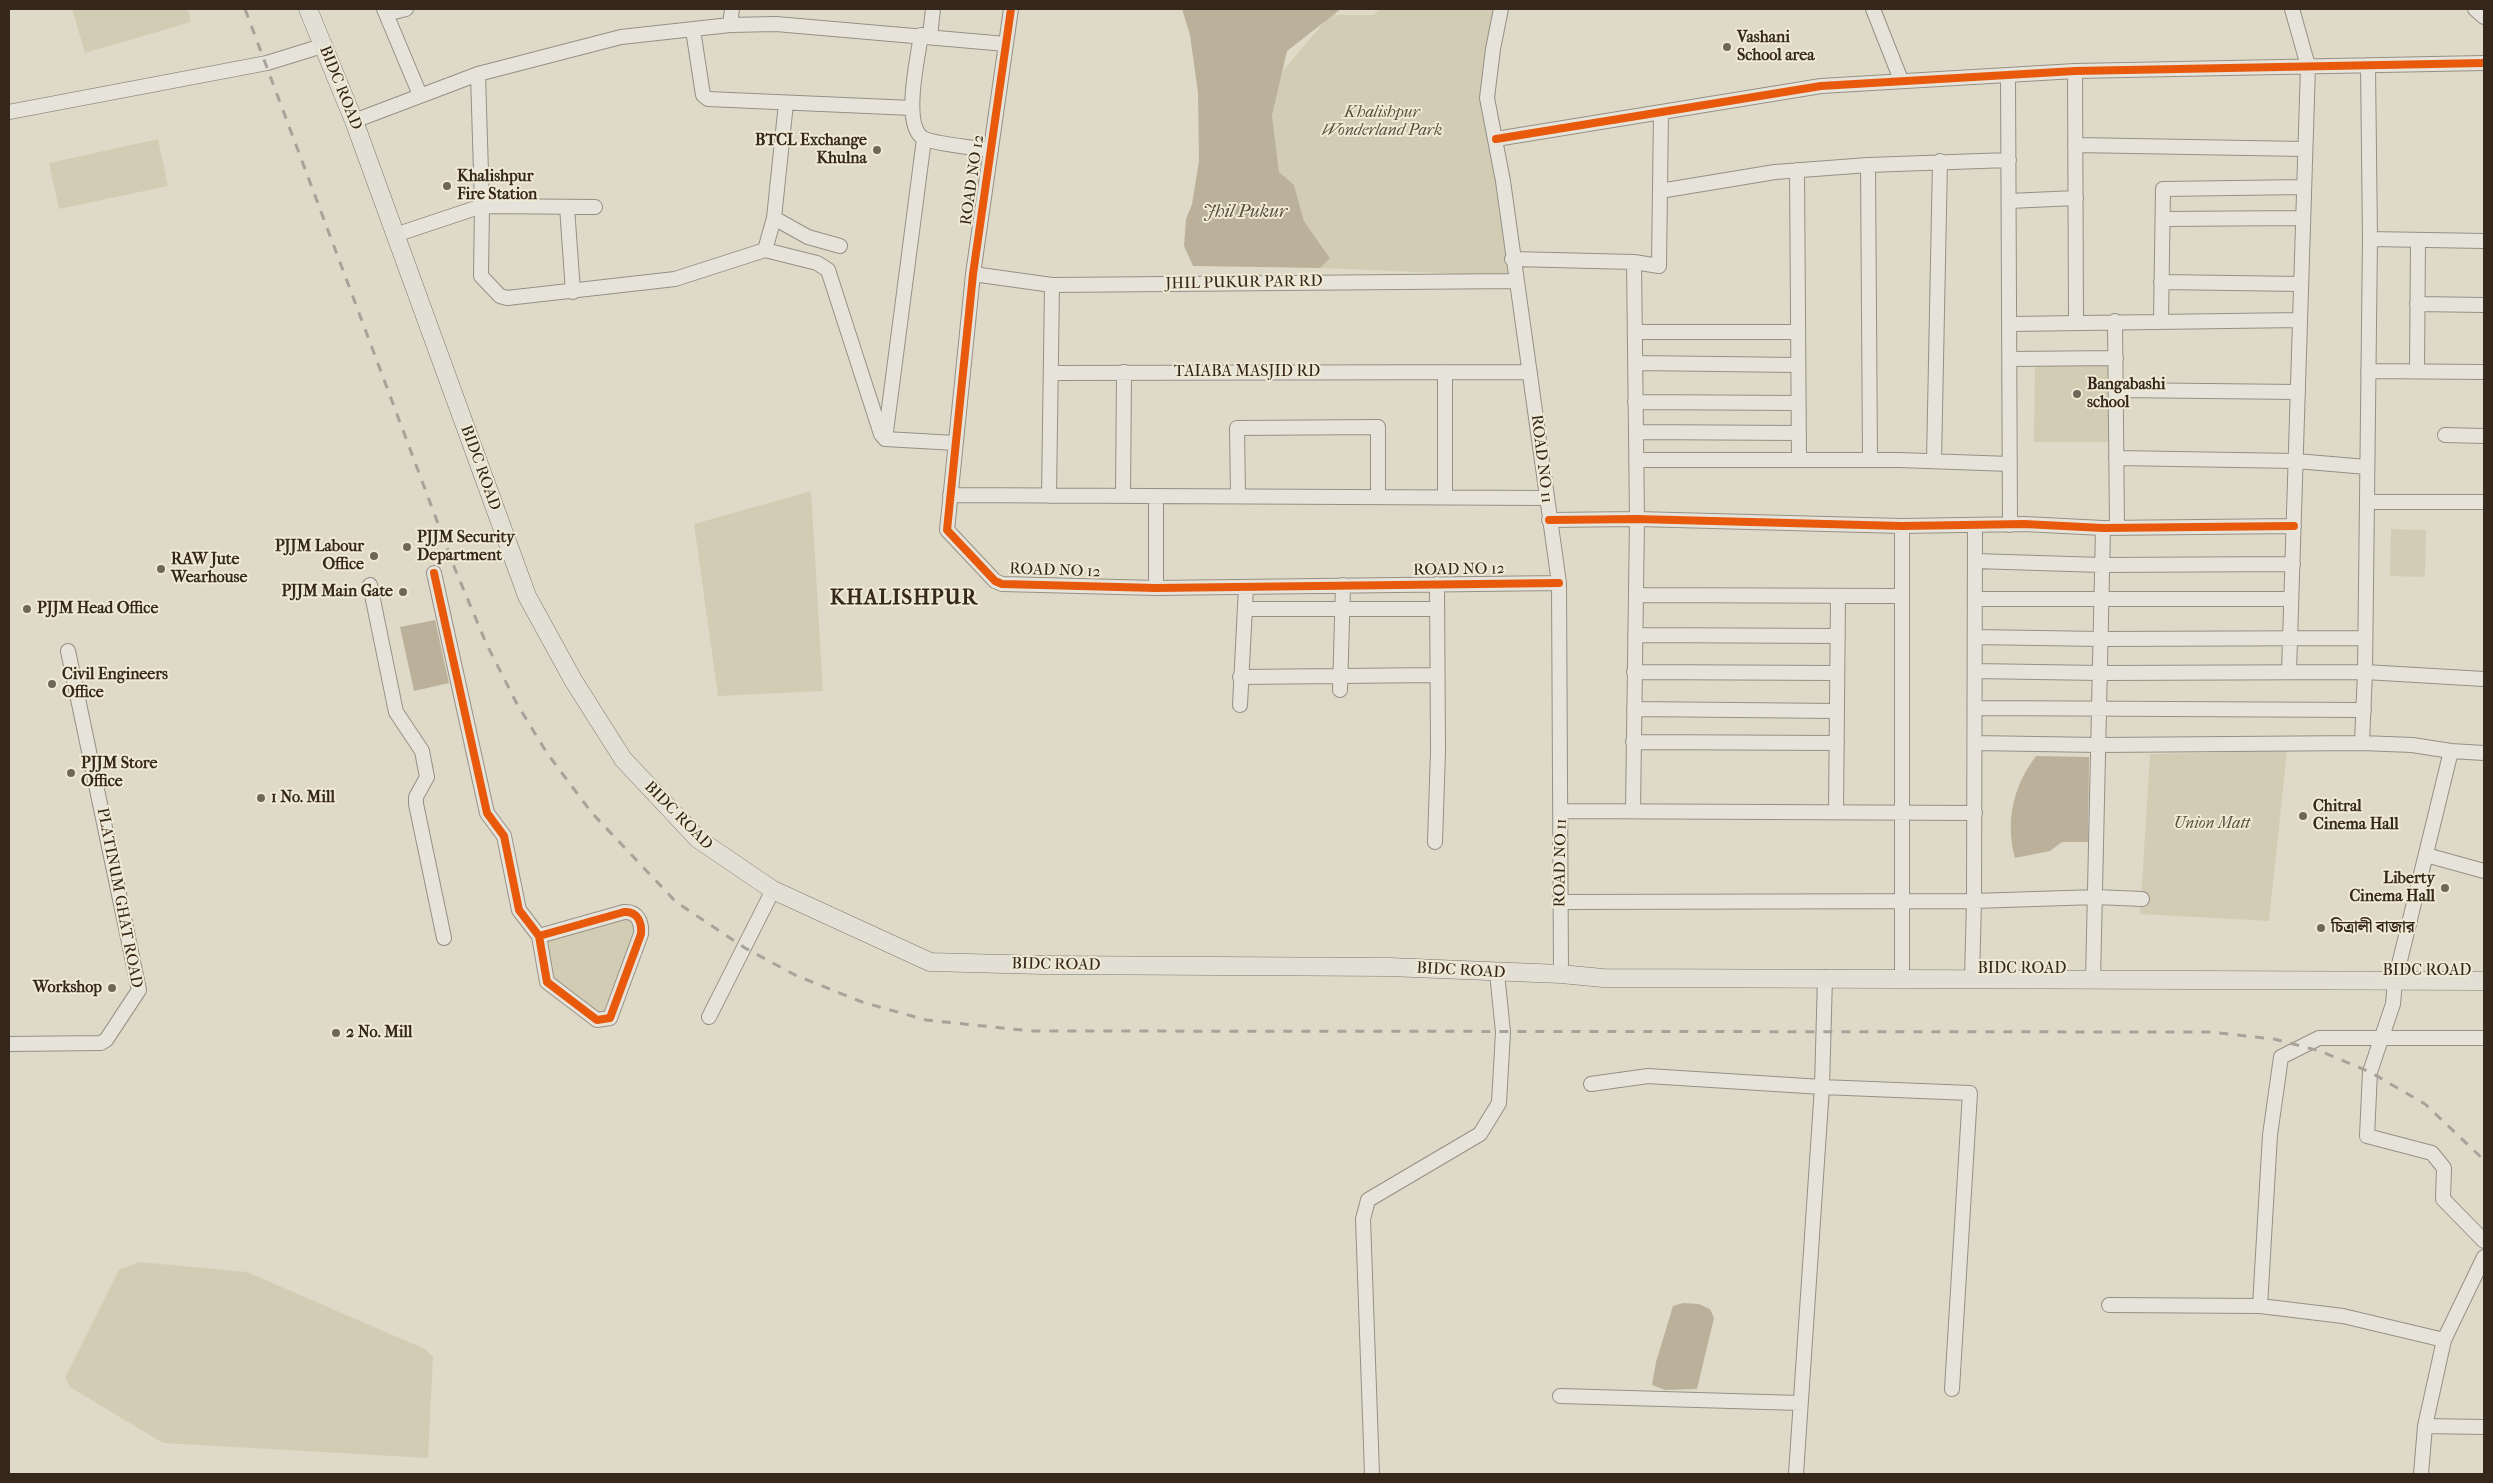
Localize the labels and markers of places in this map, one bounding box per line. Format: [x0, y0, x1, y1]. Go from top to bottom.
place label: Vashani School area [1737, 28, 1815, 66]
marker: Vashani School area [1721, 41, 1733, 53]
place label: BTCL Exchange Khulna [755, 131, 867, 169]
marker: BTCL Exchange Khulna [871, 144, 883, 156]
place label: Khalishpur Fire Station [457, 167, 537, 205]
marker: Khalishpur Fire Station [441, 180, 453, 192]
place label: Bangabashi school [2087, 375, 2165, 413]
marker: Bangabashi school [2071, 388, 2083, 400]
place label: PJJM Security Department [417, 528, 515, 566]
place label: PJJM Labour Office [275, 537, 364, 575]
marker: PJJM Security Department [401, 541, 413, 553]
place label: RAW Jute Wearhouse [171, 550, 247, 588]
marker: PJJM Labour Office [368, 550, 380, 562]
marker: RAW Jute Wearhouse [155, 563, 167, 575]
place label: PJJM Main Gate [281, 582, 393, 602]
marker: PJJM Main Gate [397, 586, 409, 598]
place label: PJJM Head Office [37, 599, 158, 619]
marker: PJJM Head Office [21, 603, 33, 615]
place label: Civil Engineers Office [62, 665, 168, 703]
marker: Civil Engineers Office [46, 678, 58, 690]
place label: PJJM Store Office [81, 754, 157, 792]
marker: PJJM Store Office [65, 767, 77, 779]
place label: 1 No. Mill [271, 788, 335, 808]
marker: 1 No. Mill [255, 792, 267, 804]
place label: Chitral Cinema Hall [2313, 797, 2399, 835]
marker: Chitral Cinema Hall [2297, 810, 2309, 822]
place label: Liberty Cinema Hall [2349, 869, 2435, 907]
marker: Liberty Cinema Hall [2439, 882, 2451, 894]
place label: চিত্রালী বাজার [2331, 918, 2415, 938]
marker: চিত্রালী বাজার [2315, 922, 2327, 934]
place label: Workshop [33, 978, 102, 998]
marker: Workshop [106, 982, 118, 994]
place label: 2 No. Mill [346, 1023, 412, 1043]
marker: 2 No. Mill [330, 1027, 342, 1039]

